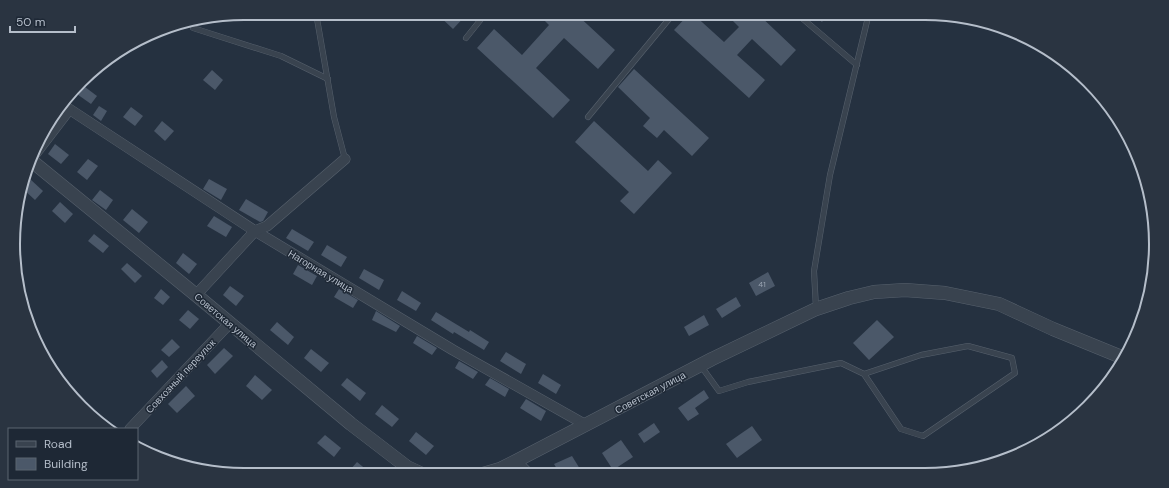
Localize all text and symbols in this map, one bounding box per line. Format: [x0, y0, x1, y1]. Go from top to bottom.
scale bar [10, 8, 75, 34]
text: 50 m [16, 14, 45, 30]
street label: Нагорная улица [286, 247, 356, 296]
house number: 41 [758, 279, 766, 289]
street label: Советская улица [191, 290, 260, 351]
street label: Совхозный переулок [143, 336, 218, 416]
street label: Советская улица [613, 368, 688, 417]
legend [8, 428, 138, 480]
text: Road [44, 436, 72, 452]
text: Building [44, 456, 88, 472]

